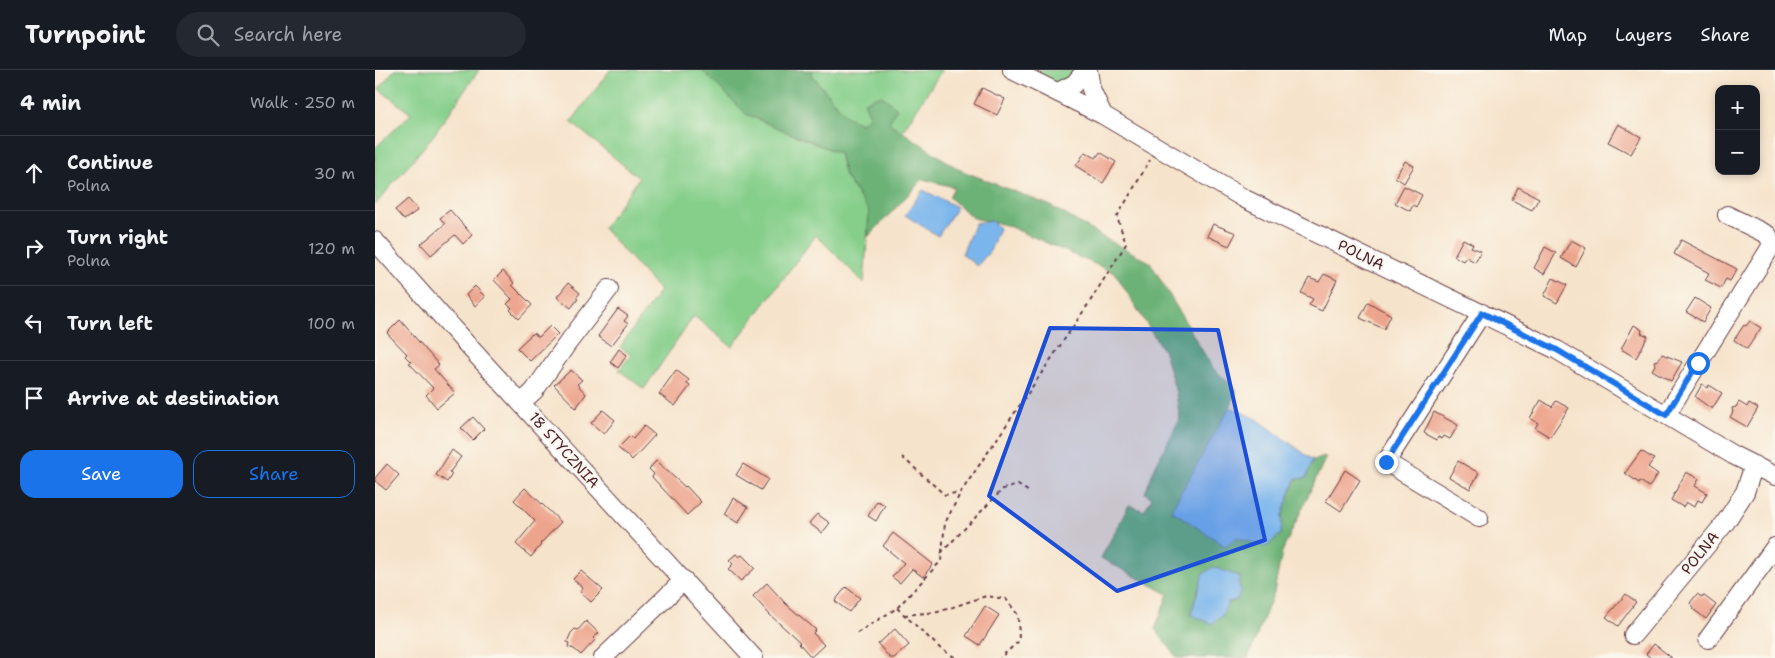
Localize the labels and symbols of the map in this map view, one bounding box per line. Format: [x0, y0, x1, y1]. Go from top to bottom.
street label: POLNA [1334, 235, 1388, 275]
route start [1687, 352, 1710, 375]
street label: 18 STYCZNIA [524, 408, 604, 492]
route end [1375, 451, 1398, 474]
street label: POLNA [1677, 527, 1723, 579]

